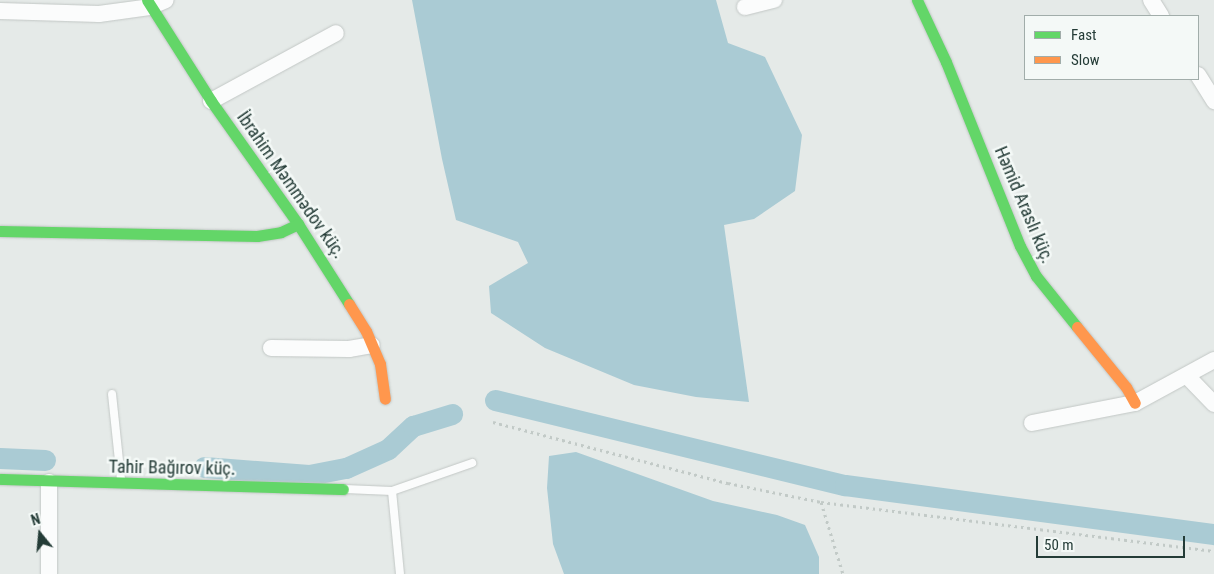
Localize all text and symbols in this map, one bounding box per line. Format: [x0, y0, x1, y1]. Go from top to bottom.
legend [1024, 15, 1199, 80]
text: Fast [1071, 26, 1096, 44]
text: Slow [1071, 51, 1100, 69]
street label: İbrahim Məmmədov küç. [232, 107, 350, 263]
street label: Həmid Araslı küç. [990, 143, 1058, 267]
street label: Tahir Bağırov küç. [108, 456, 236, 480]
north arrow [15, 509, 65, 559]
text: N [29, 511, 42, 529]
scale bar [1039, 526, 1188, 558]
text: 50 m [1044, 536, 1074, 554]

